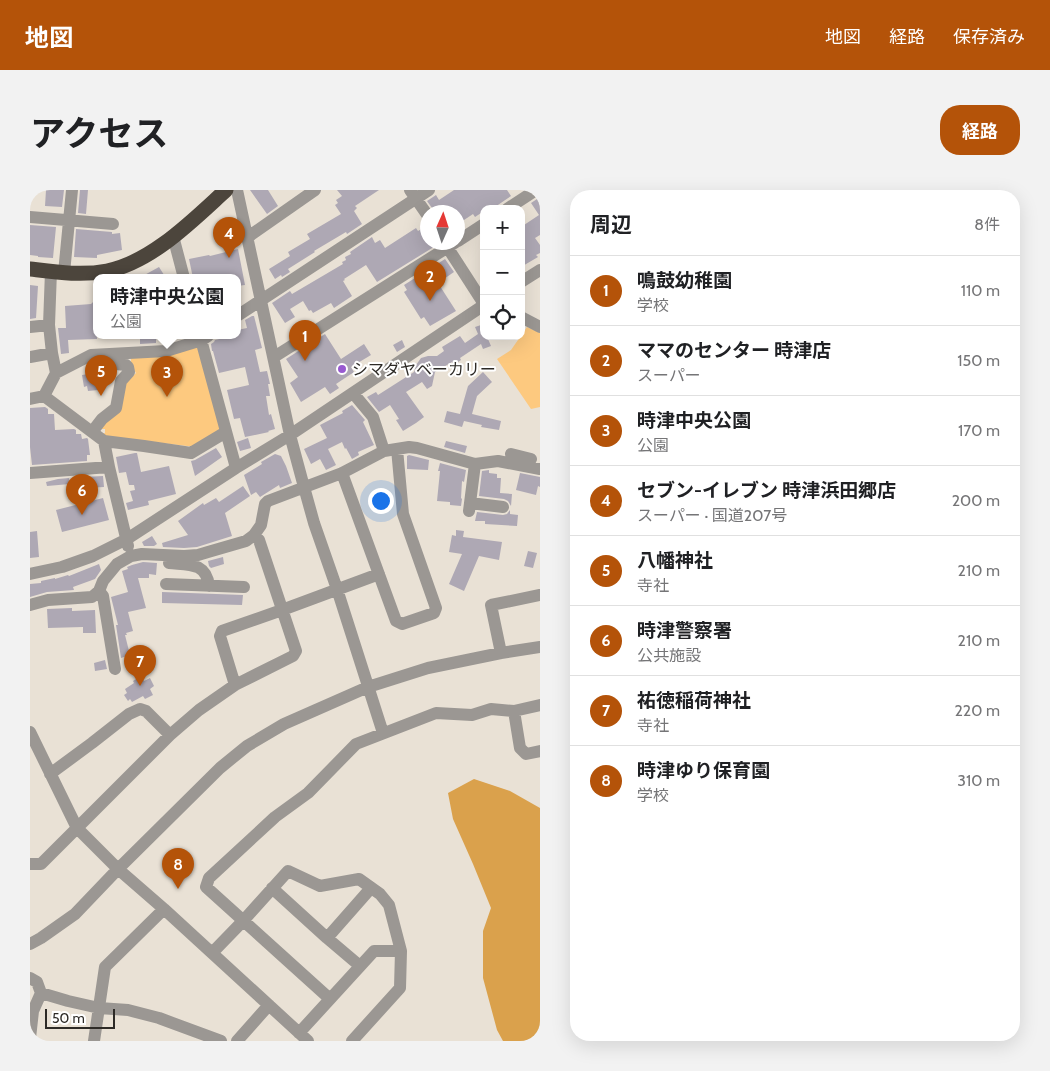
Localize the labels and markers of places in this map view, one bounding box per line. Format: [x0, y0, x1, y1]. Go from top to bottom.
pin: 4 [213, 217, 245, 258]
pin: 2 [414, 260, 446, 301]
pin: 1 [289, 320, 321, 361]
pin: 5 [85, 355, 117, 396]
pin: 3 [151, 356, 183, 397]
place label: シマダヤベーカリー [352, 360, 496, 379]
marker: シマダヤベーカリー [336, 363, 348, 375]
pin: 6 [66, 474, 98, 515]
pin: 7 [124, 645, 156, 686]
pin: 8 [162, 848, 194, 889]

